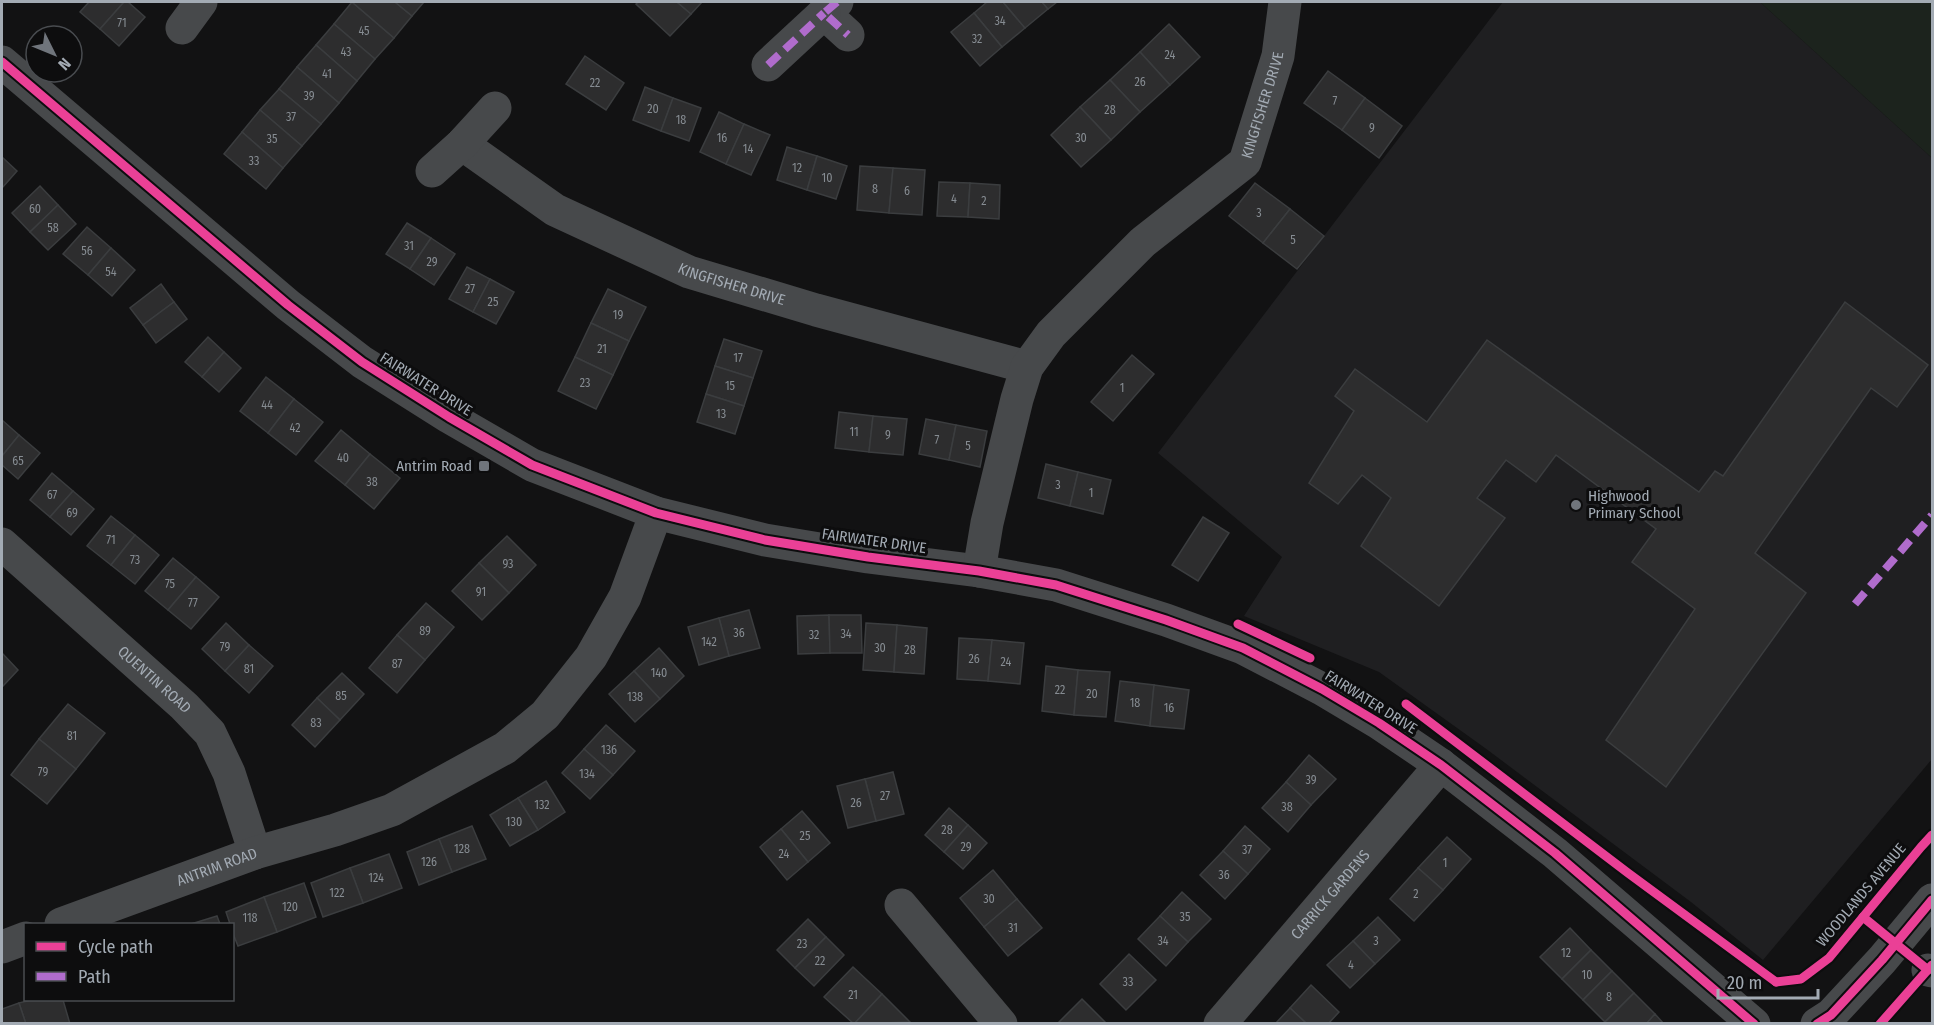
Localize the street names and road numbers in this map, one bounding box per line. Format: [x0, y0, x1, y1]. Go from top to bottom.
street label: KINGFISHER DRIVE [1238, 51, 1287, 161]
street label: KINGFISHER DRIVE [675, 259, 787, 309]
street label: FAIRWATER DRIVE [377, 348, 475, 420]
street label: FAIRWATER DRIVE [821, 525, 927, 557]
street label: QUENTIN ROAD [114, 642, 195, 717]
street label: FAIRWATER DRIVE [1322, 666, 1420, 738]
street label: WOODLANDS AVENUE [1813, 840, 1909, 950]
street label: ANTRIM ROAD [174, 844, 260, 890]
street label: CARRICK GARDENS [1287, 846, 1374, 943]

